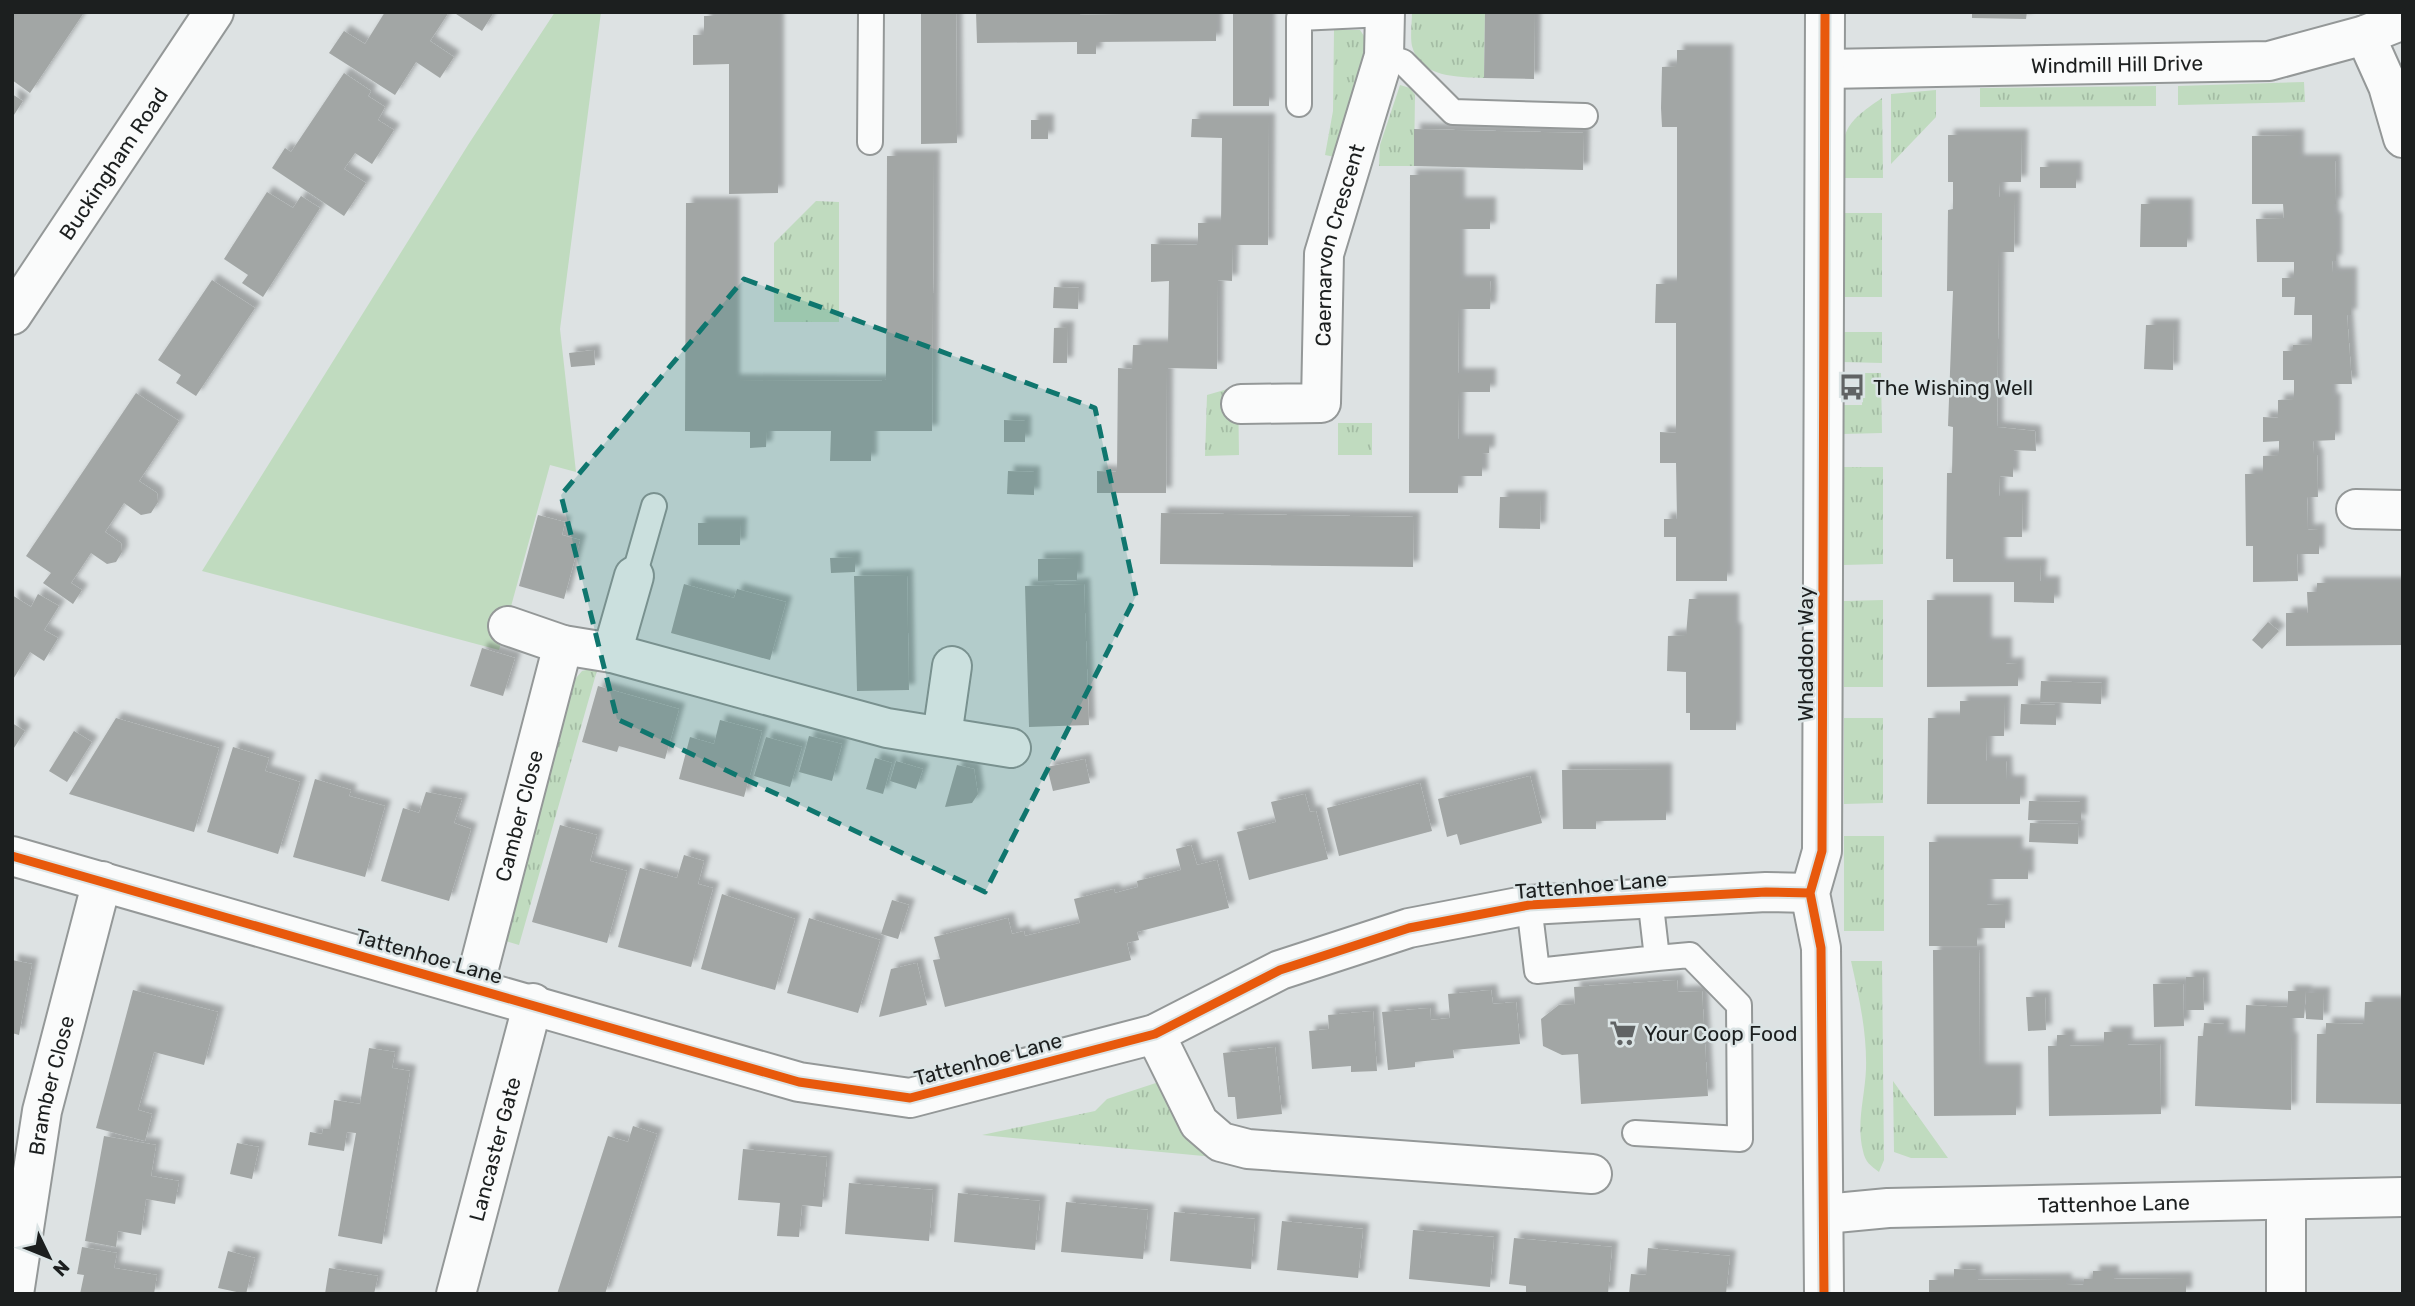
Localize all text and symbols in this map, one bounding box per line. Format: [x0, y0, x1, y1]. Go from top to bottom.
street label: Windmill Hill Drive [2031, 50, 2203, 78]
street label: Buckingham Road [53, 83, 173, 244]
street label: Caernarvon Crescent [1310, 141, 1369, 347]
bus stop icon: The Wishing Well [1837, 372, 1867, 402]
place label: The Wishing Well [1873, 375, 2033, 400]
street label: Whaddon Way [1793, 586, 1818, 722]
street label: Camber Close [489, 747, 548, 884]
street label: Tattenhoe Lane [1514, 866, 1668, 904]
street label: Tattenhoe Lane [352, 923, 506, 989]
street label: Bramber Close [23, 1013, 79, 1157]
supermarket icon: Your Coop Food [1608, 1018, 1638, 1048]
place label: Your Coop Food [1644, 1021, 1798, 1046]
street label: Tattenhoe Lane [911, 1027, 1065, 1091]
street label: Lancaster Gate [463, 1074, 525, 1224]
street label: Tattenhoe Lane [2037, 1189, 2190, 1217]
north arrow [14, 1222, 84, 1292]
text: N [48, 1255, 74, 1281]

